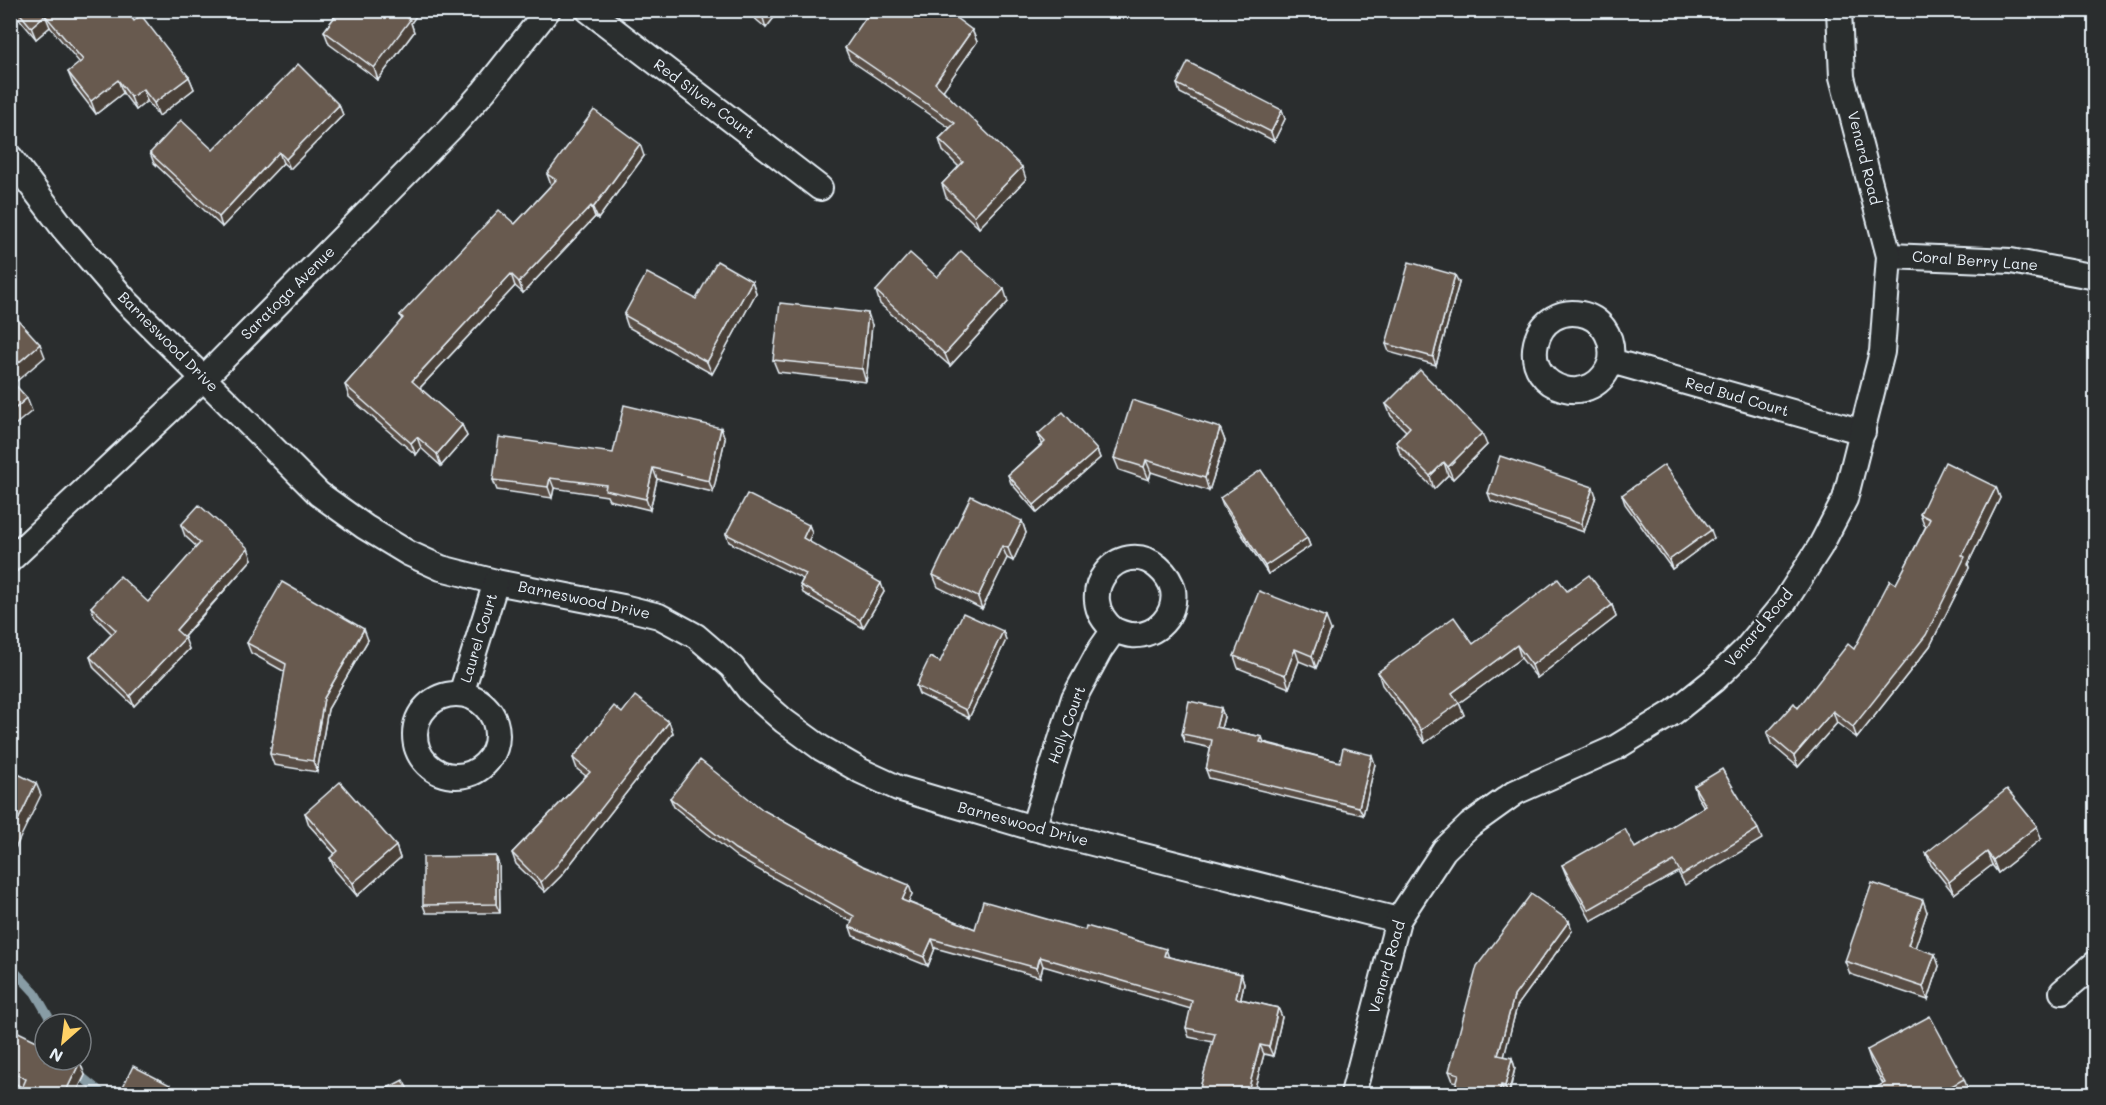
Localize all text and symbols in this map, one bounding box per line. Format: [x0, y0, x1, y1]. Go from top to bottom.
street label: Red Silver Court [650, 54, 759, 143]
street label: Venard Road [1844, 109, 1886, 207]
street label: Saratoga Avenue [236, 241, 339, 344]
street label: Coral Berry Lane [1911, 246, 2039, 274]
street label: Barneswood Drive [114, 287, 223, 396]
street label: Red Bud Court [1683, 372, 1791, 420]
street label: Barneswood Drive [516, 575, 652, 623]
street label: Venard Road [1720, 584, 1797, 670]
street label: Laurel Court [455, 590, 501, 685]
street label: Holly Court [1043, 683, 1089, 766]
street label: Barneswood Drive [956, 796, 1091, 850]
street label: Venard Road [1363, 918, 1409, 1016]
north arrow [33, 1012, 93, 1072]
text: N [45, 1044, 66, 1068]

